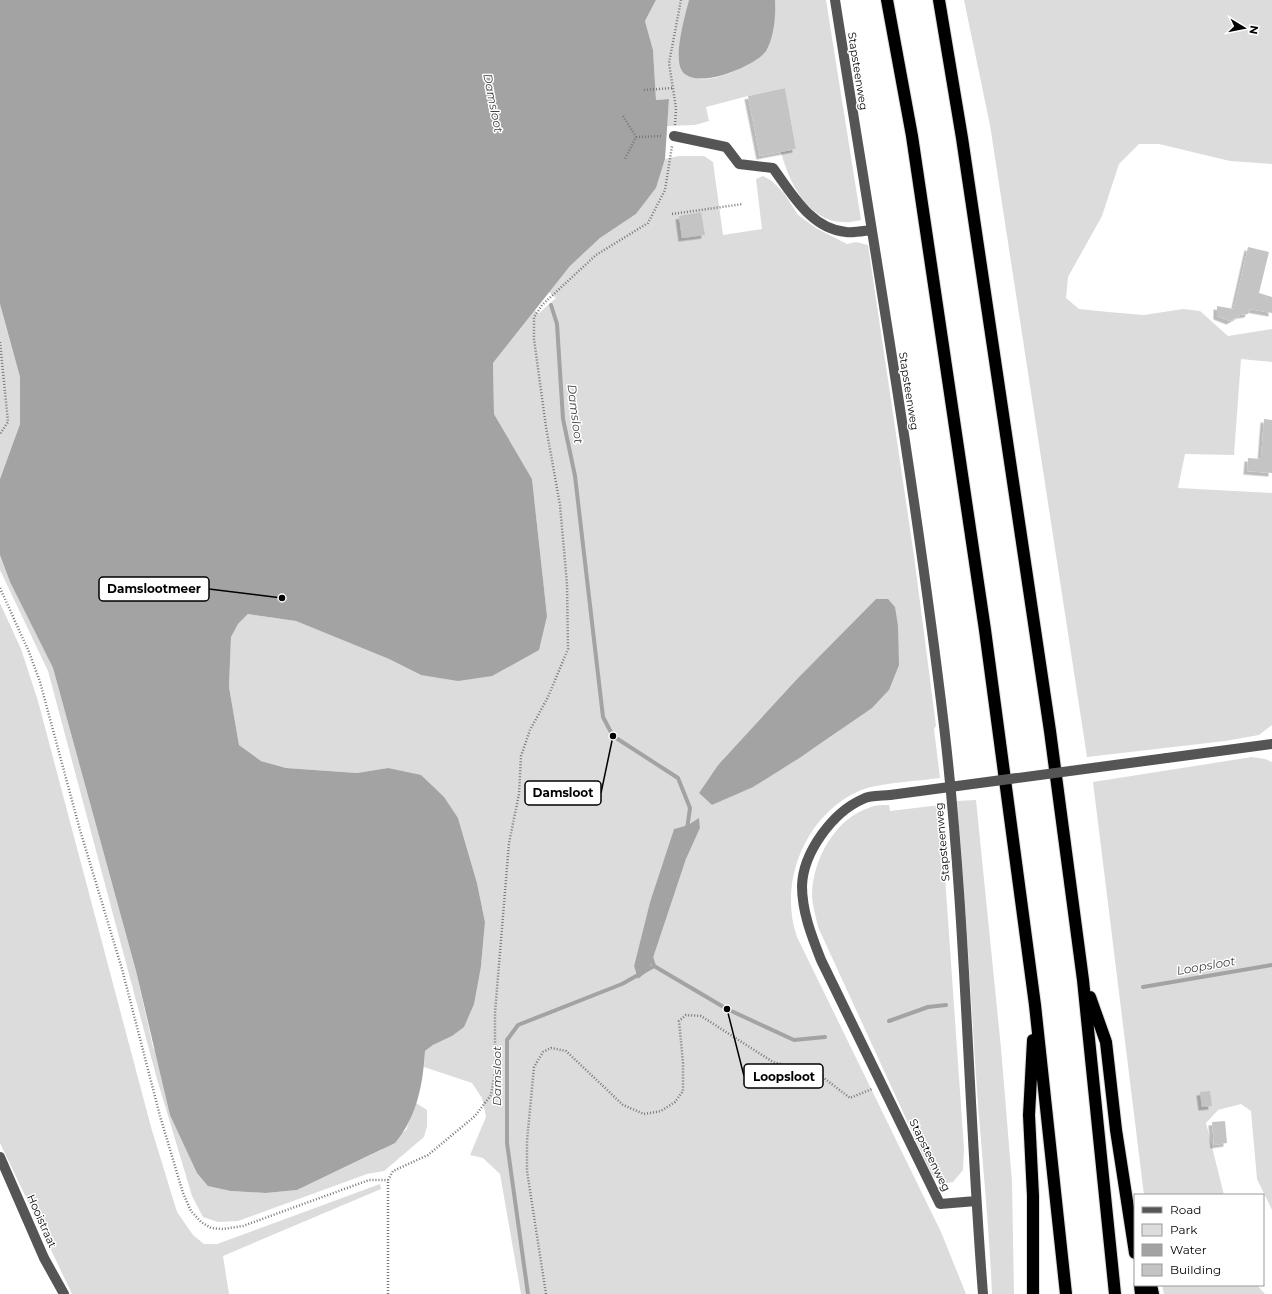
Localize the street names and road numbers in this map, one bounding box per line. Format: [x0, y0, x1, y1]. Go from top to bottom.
street label: Stapsteenweg [845, 31, 871, 111]
street label: Stapsteenweg [896, 351, 922, 431]
street label: Stapsteenweg [932, 802, 952, 882]
street label: Stapsteenweg [906, 1116, 954, 1194]
street label: Hooistraat [24, 1192, 60, 1250]

